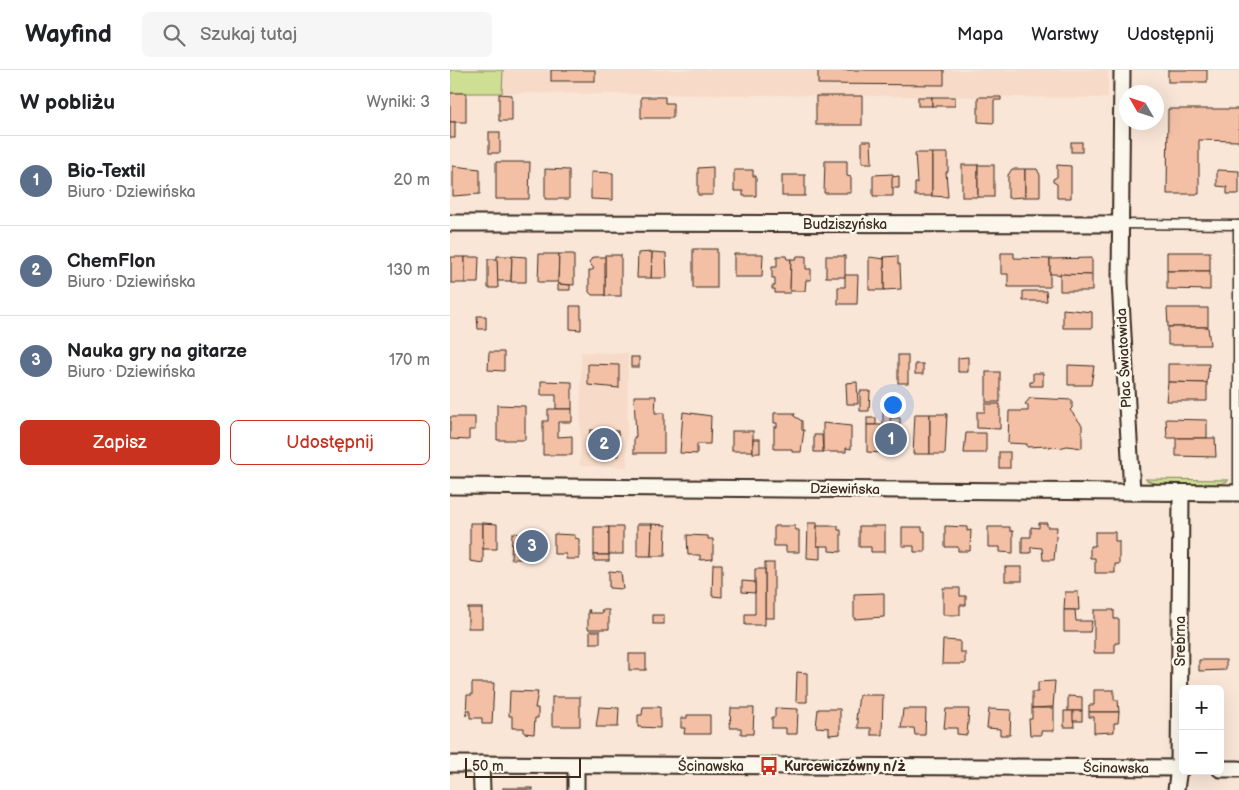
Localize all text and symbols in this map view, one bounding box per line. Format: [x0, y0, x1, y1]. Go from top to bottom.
search box [142, 12, 492, 57]
text: Wayfind [25, 20, 112, 49]
icon: search [160, 21, 188, 49]
text: Szukaj tutaj [200, 23, 297, 46]
text: Mapa [957, 24, 1003, 45]
text: Warstwy [1031, 24, 1099, 45]
text: Udostępnij [1127, 24, 1214, 45]
north arrow [1119, 85, 1164, 130]
text: W pobliżu [20, 90, 115, 115]
text: Wyniki: 3 [367, 93, 430, 112]
text: Bio-Textil [67, 160, 146, 183]
text: 1 [33, 171, 39, 190]
text: 20 m [394, 171, 430, 190]
text: Biuro · Dziewińska [67, 183, 196, 202]
street label: Budziszyńska [803, 216, 887, 233]
text: ChemFlon [67, 250, 156, 273]
text: 2 [31, 261, 41, 280]
text: 130 m [387, 261, 430, 280]
text: Biuro · Dziewińska [67, 273, 196, 292]
street label: Plac Światowida [1112, 307, 1135, 408]
text: Nauka gry na gitarze [67, 340, 247, 363]
text: 3 [31, 351, 41, 370]
text: 170 m [389, 351, 430, 370]
text: Biuro · Dziewińska [67, 363, 196, 382]
your location [880, 392, 906, 418]
button: Zapisz [20, 420, 220, 465]
button: Udostępnij [230, 420, 430, 465]
pin: 1 [875, 420, 907, 458]
pin: 2 [588, 425, 620, 463]
street label: Dziewińska [810, 480, 880, 498]
pin: 3 [516, 527, 548, 565]
street label: Srebrna [1172, 616, 1189, 666]
map controls [1179, 685, 1224, 775]
button: + [1179, 685, 1224, 730]
button: − [1179, 730, 1224, 775]
scale bar [465, 755, 581, 778]
bus stop icon: Kurcewiczówny n/ż [758, 755, 780, 777]
street label: Ścinawska [678, 757, 744, 775]
text: 50 m [472, 758, 504, 775]
place label: Kurcewiczówny n/ż [784, 758, 906, 775]
street label: Ścinawska [1083, 758, 1149, 777]

